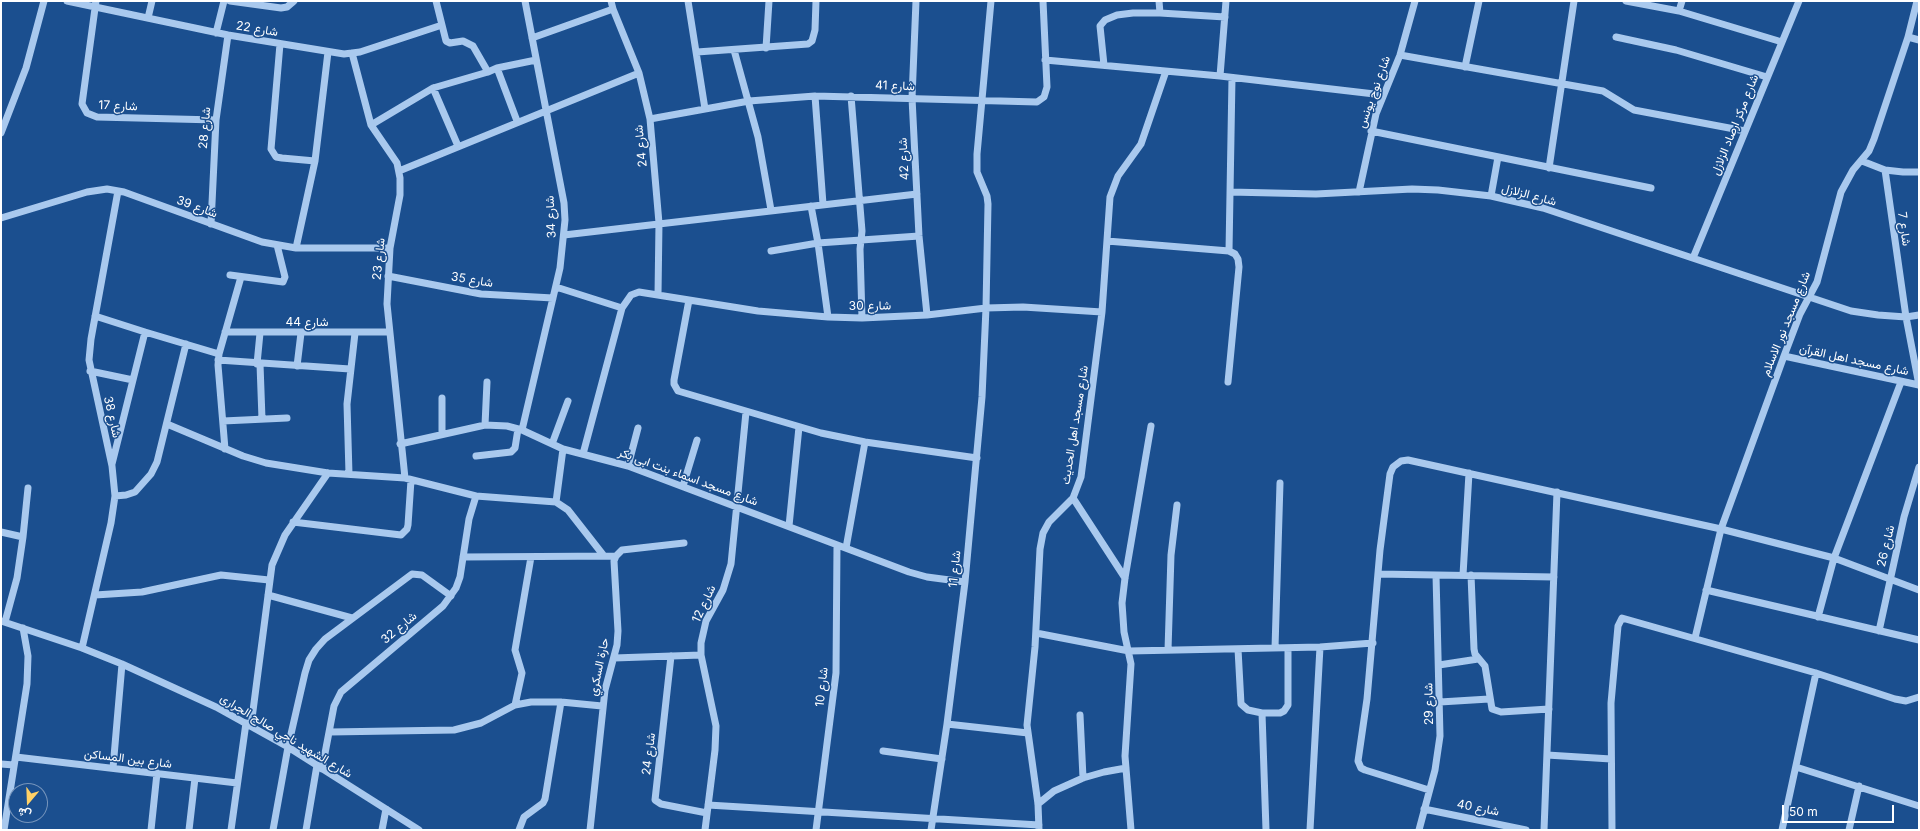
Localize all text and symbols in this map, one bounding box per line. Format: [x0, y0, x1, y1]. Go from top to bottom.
street label: شارع 22 [235, 19, 279, 39]
street label: شارع نوح يونس [1354, 54, 1394, 130]
street label: شارع مركز ارصاد الزلازل [1708, 73, 1762, 177]
street label: شارع 41 [875, 78, 915, 94]
street label: شارع 17 [98, 98, 138, 114]
street label: شارع 28 [196, 106, 214, 150]
street label: شارع 24 [632, 124, 650, 168]
street label: شارع 42 [896, 137, 912, 181]
street label: شارع الزلازل [1500, 181, 1558, 209]
street label: شارع 39 [175, 193, 219, 221]
street label: شارع 34 [543, 195, 559, 239]
street label: شارع 7 [1894, 211, 1914, 247]
street label: شارع 23 [370, 237, 388, 281]
street label: شارع 35 [450, 270, 494, 290]
street label: شارع مسجد نور الاسلام [1758, 270, 1814, 378]
street label: شارع 30 [849, 298, 891, 314]
street label: شارع 44 [285, 315, 329, 329]
street label: شارع مسجد اهل القرآن [1798, 341, 1910, 379]
street label: شارع مسجد اهل الحديث [1058, 365, 1092, 485]
street label: شارع 38 [100, 395, 124, 439]
street label: شارع مسجد اسماء بنت ابى بكر [616, 445, 760, 509]
street label: شارع 26 [1874, 524, 1898, 568]
street label: شارع 11 [946, 550, 964, 588]
street label: شارع 12 [689, 583, 719, 625]
street label: شارع 32 [378, 609, 420, 647]
street label: حارة السكري [586, 637, 612, 697]
street label: شارع 10 [813, 666, 831, 708]
street label: شارع 29 [1421, 683, 1437, 725]
street label: شارع الشهيد ناجي صالح الجرارى [217, 691, 355, 781]
street label: شارع 24 [639, 732, 659, 776]
street label: شارع بين المساكن [83, 746, 173, 772]
north arrow [8, 783, 48, 823]
street label: شارع 40 [1456, 797, 1500, 819]
scale bar [1784, 797, 1896, 823]
text: 50 m [1789, 804, 1818, 819]
text: ش [16, 805, 33, 822]

